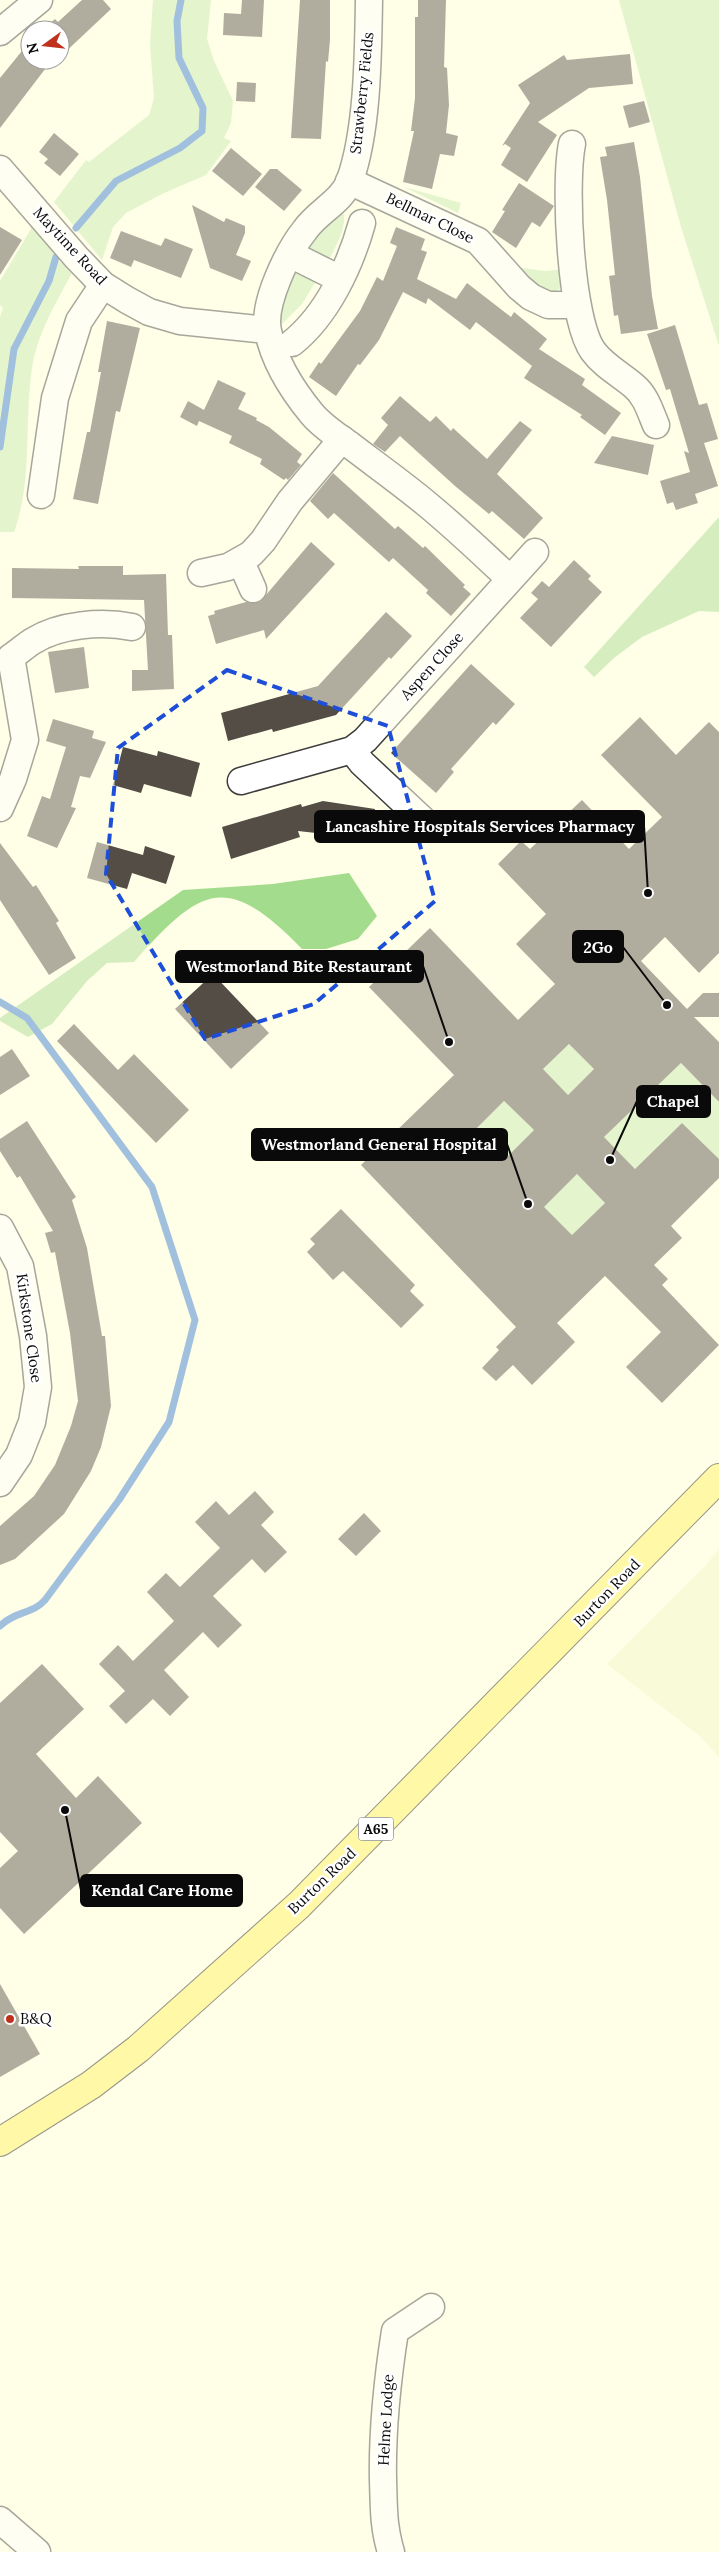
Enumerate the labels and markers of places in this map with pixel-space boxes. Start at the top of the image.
callout: Lancashire Hospitals Services Pharmacy [315,811,644,842]
callout: 2Go [573,931,623,962]
callout: Westmorland Bite Restaurant [176,951,423,982]
callout: Chapel [637,1086,710,1117]
callout: Westmorland General Hospital [252,1129,507,1160]
callout: Kendal Care Home [81,1875,242,1906]
place label: B&Q [20,2009,52,2028]
marker: B&Q [4,2013,16,2025]

